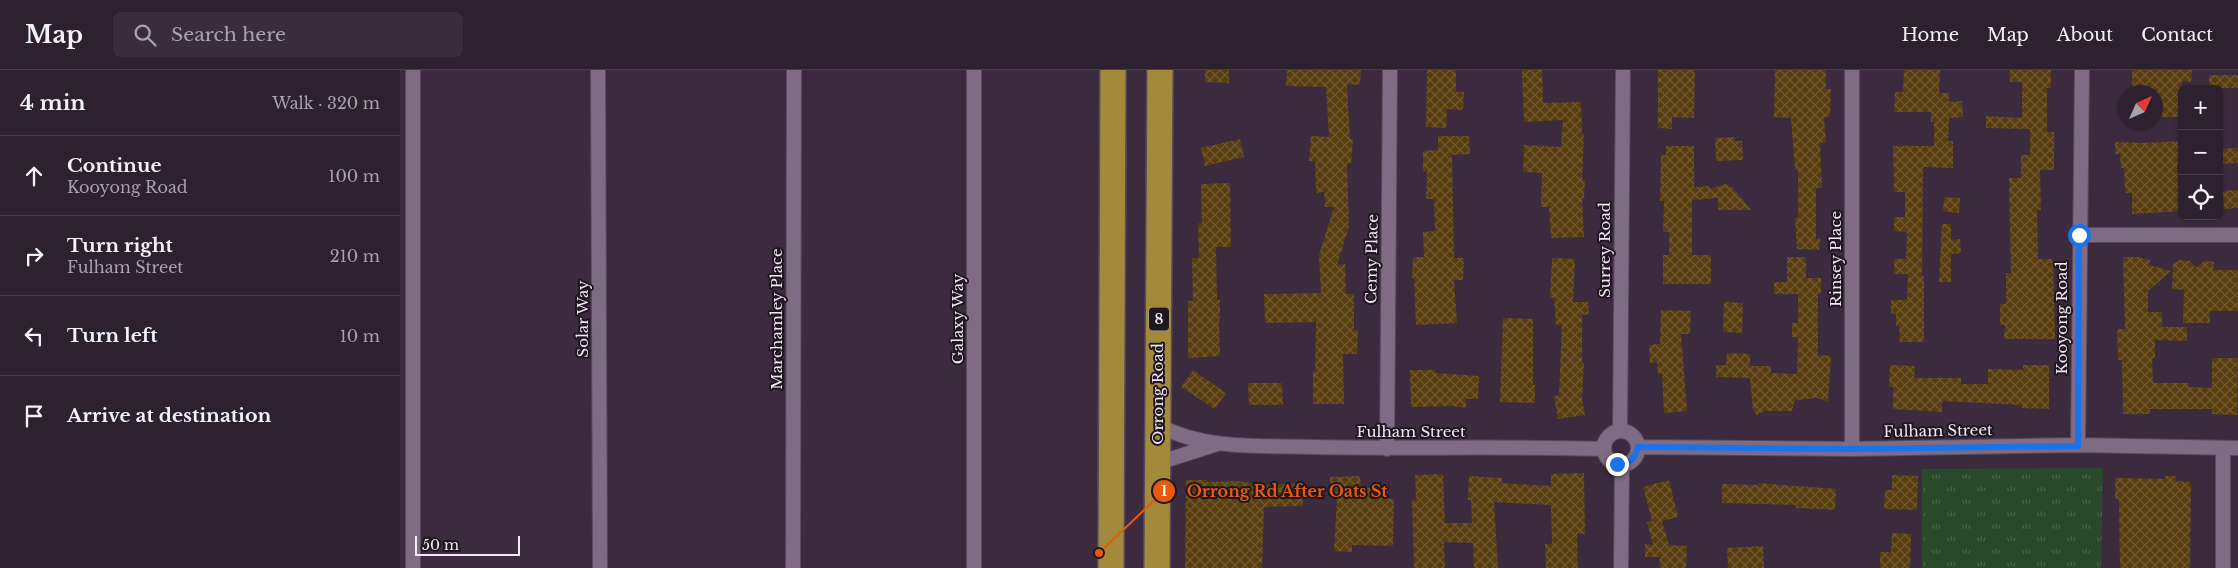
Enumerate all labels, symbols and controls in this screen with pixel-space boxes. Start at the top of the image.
search box [113,12,463,57]
text: Map [25,20,83,49]
icon: search [131,21,159,49]
text: Search here [171,23,286,46]
text: Home [1901,24,1959,46]
text: Map [1987,24,2029,46]
text: About [2057,24,2113,46]
text: Contact [2141,24,2213,46]
north arrow [2118,85,2163,130]
map controls [2178,85,2223,220]
button: + [2178,85,2223,130]
text: 4 min [20,90,86,116]
text: Walk · 320 m [272,93,380,113]
button: − [2178,130,2223,175]
text: Continue [67,154,162,177]
icon: ahead [20,162,48,190]
text: 100 m [328,166,380,186]
button: locate [2178,175,2223,220]
text: Kooyong Road [67,177,188,197]
street label: Surrey Road [1595,202,1614,298]
street label: Rinsey Place [1826,211,1845,307]
street label: Cemy Place [1361,214,1382,304]
route start [2068,224,2091,247]
text: Turn right [67,234,173,257]
icon: right [20,242,48,270]
text: 210 m [330,246,380,266]
street label: Marchamley Place [767,248,786,390]
text: Fulham Street [67,257,183,277]
street label: Kooyong Road [2052,261,2071,375]
street label: Galaxy Way [948,273,967,364]
street label: Solar Way [573,280,592,358]
road number: 8 [1149,308,1169,330]
icon: left [20,322,48,350]
text: Turn left [67,324,158,347]
text: 10 m [340,326,380,346]
street label: Orrong Road [1148,343,1167,445]
icon: arrive [20,402,48,430]
text: Arrive at destination [67,404,271,427]
street label: Fulham Street [1883,420,1993,441]
street label: Fulham Street [1356,422,1466,441]
route end [1606,453,1629,476]
callout: Orrong Rd After Oats St [1151,476,1398,507]
text: 1 [1161,481,1168,500]
text: Orrong Rd After Oats St [1187,481,1388,501]
scale bar [415,533,520,556]
text: 50 m [422,536,459,554]

